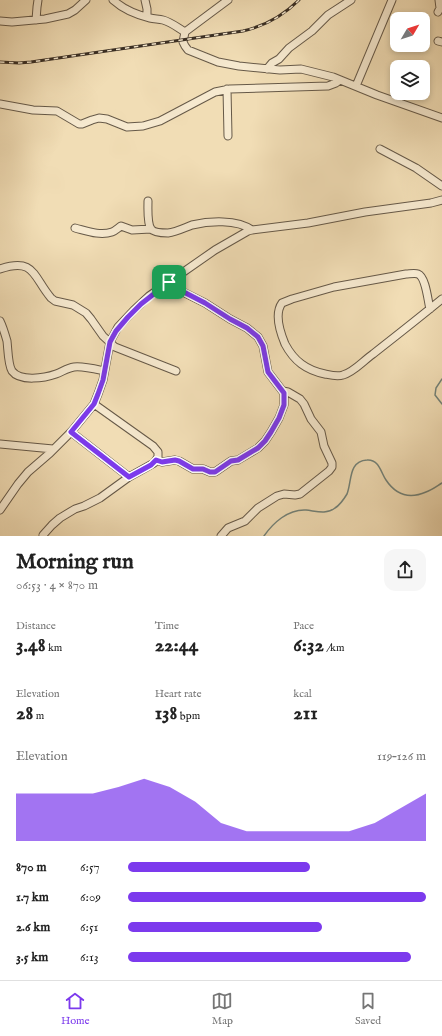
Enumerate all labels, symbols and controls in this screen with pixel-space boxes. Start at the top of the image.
north arrow [390,12,430,52]
map controls [390,12,430,100]
button: layers [390,60,430,100]
pin [152,265,186,299]
icon: arrive [158,271,180,293]
text: Morning run [16,548,134,576]
button: share [384,549,426,591]
text: 06:53 · 4 × 870 m [16,577,98,594]
text: Distance [16,619,56,633]
text: Time [155,619,179,633]
text: Pace [293,619,314,633]
text: 3.48 [16,633,46,658]
text: 22:44 [155,633,198,658]
text: 6:32 [293,633,324,658]
text: km [46,641,62,655]
text: /km [324,641,344,655]
text: Elevation [16,687,60,701]
text: Heart rate [155,687,202,701]
text: kcal [293,687,312,701]
text: 28 [16,701,33,726]
text: 138 [155,701,177,726]
text: 211 [293,701,318,726]
text: m [33,709,44,723]
text: bpm [177,709,200,723]
text: Elevation [16,748,68,765]
text: 119–126 m [377,748,426,765]
text: 870 m [16,859,46,876]
text: 6:57 [80,859,100,876]
text: 1.7 km [16,889,49,906]
text: 6:09 [80,889,101,906]
text: 2.6 km [16,919,50,936]
text: 6:51 [80,919,98,936]
text: 3.5 km [16,949,48,966]
text: 6:13 [80,949,99,966]
tab: Home [61,990,90,1028]
tab: Map [211,990,233,1028]
tab: Saved [355,990,381,1028]

